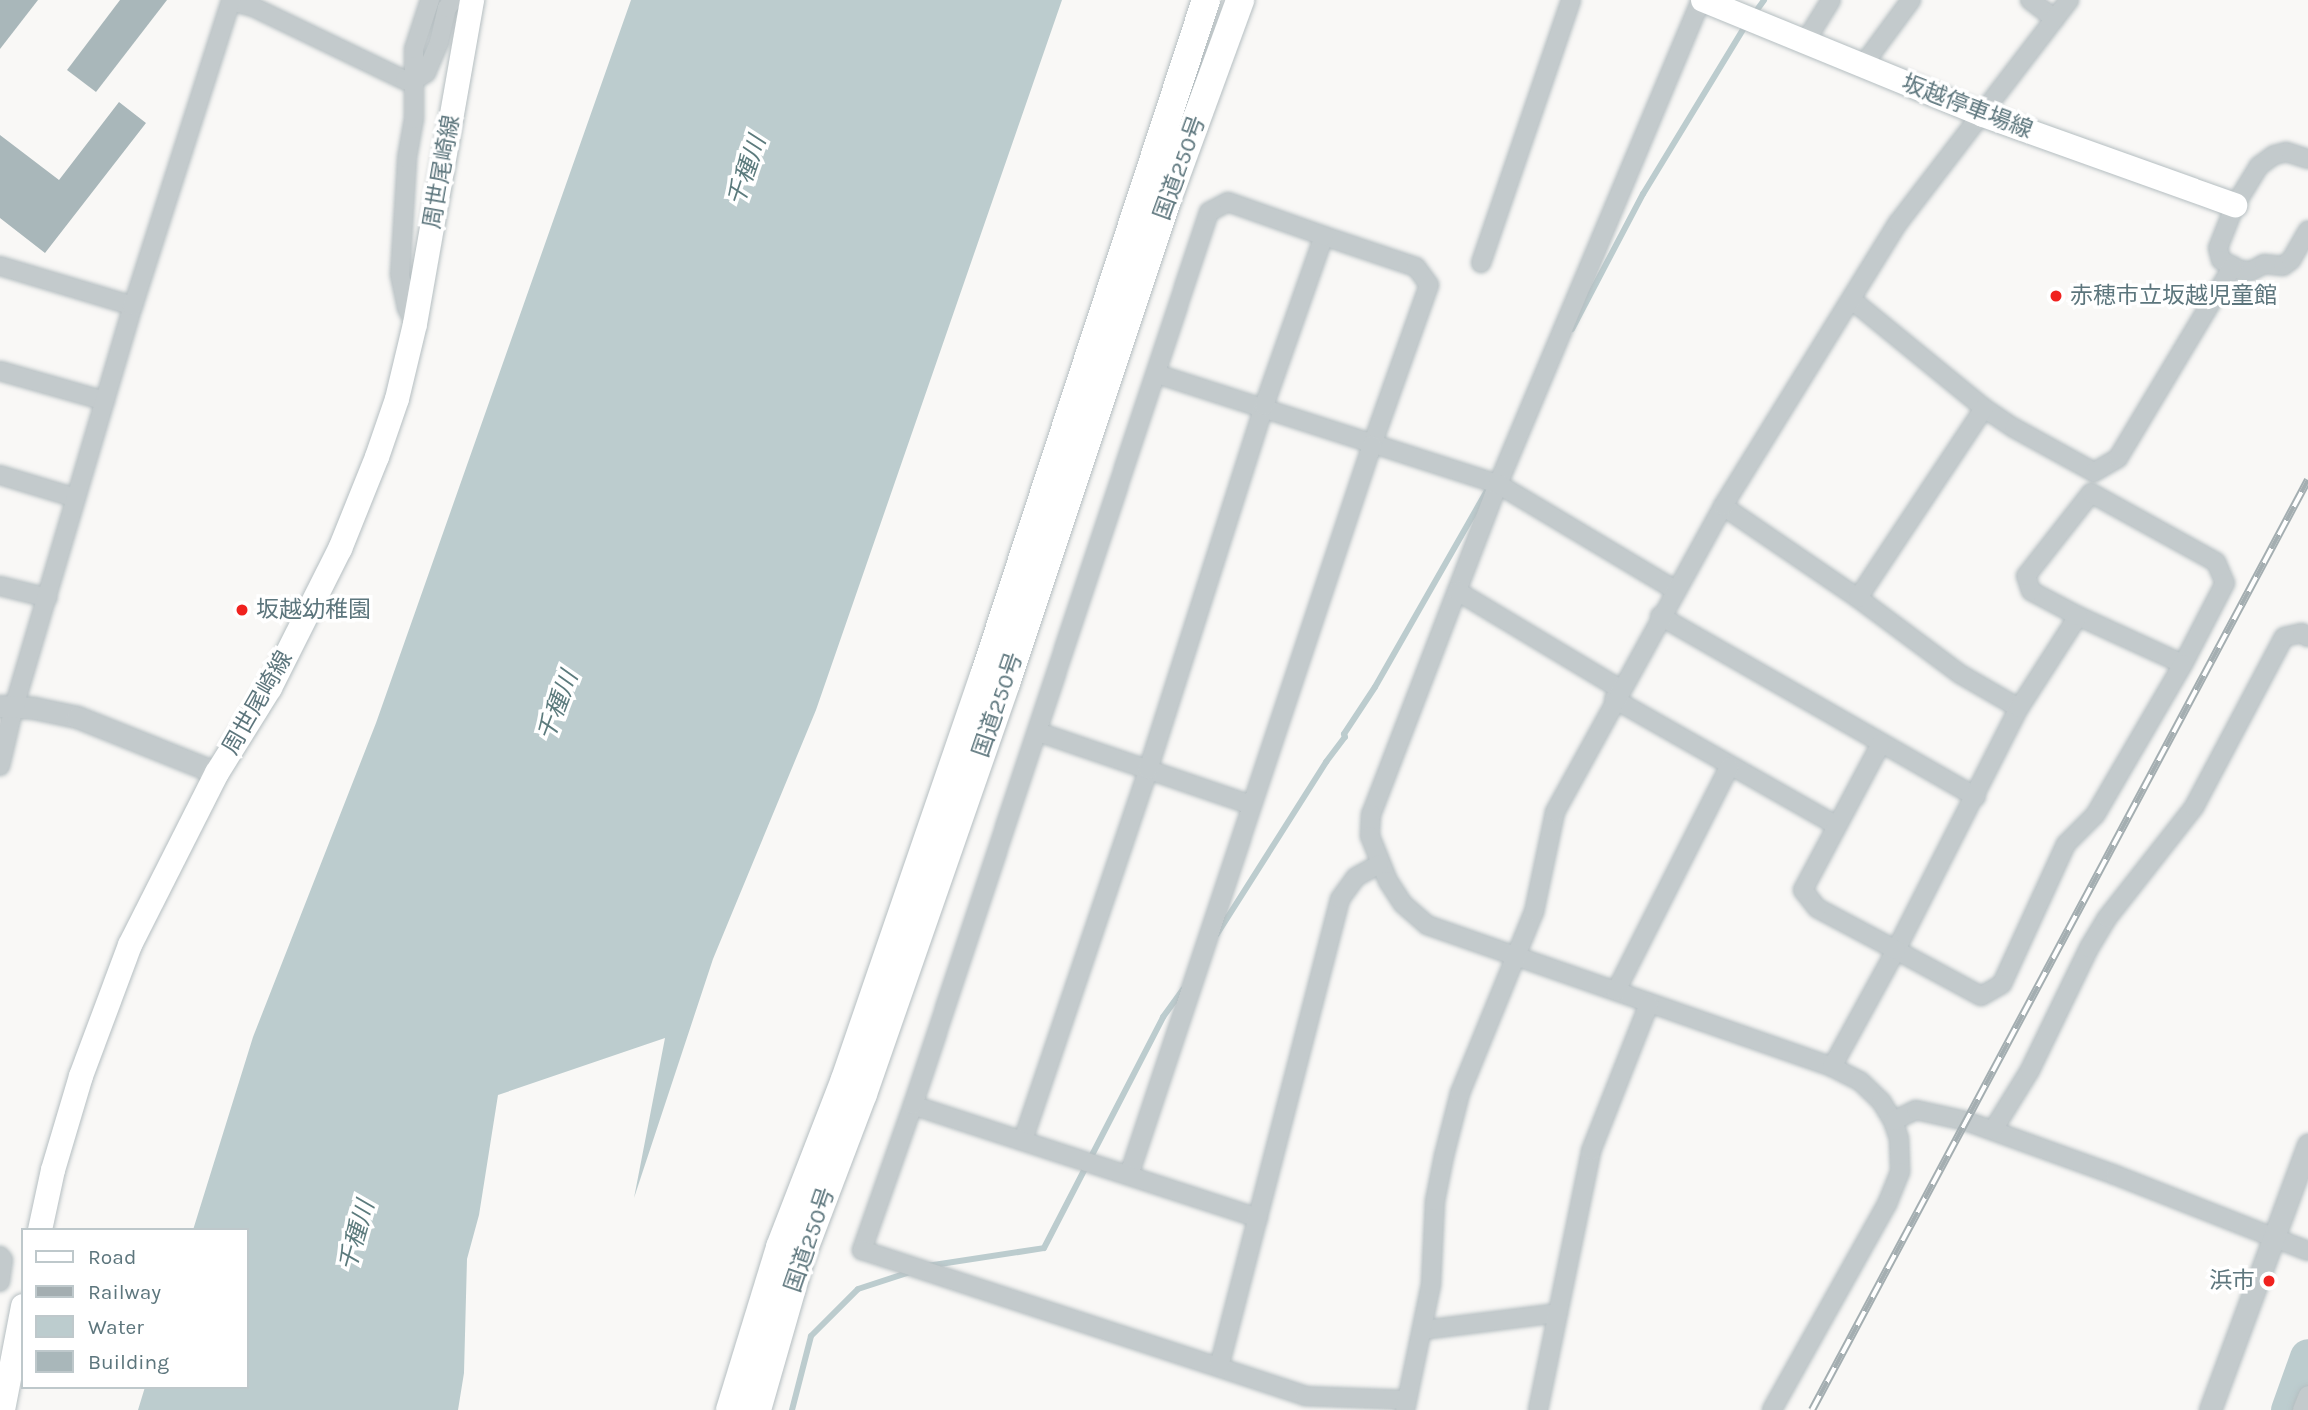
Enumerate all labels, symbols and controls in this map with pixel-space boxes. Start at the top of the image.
street label: 坂越停車場線 [1898,69,2036,145]
street label: 国道250号 [1148,112,1212,224]
street label: 周世尾崎線 [418,113,466,231]
water label: 千種川 [722,132,772,210]
place label: 赤穂市立坂越児童館 [2070,282,2277,310]
marker: 赤穂市立坂越児童館 [2048,288,2064,304]
place label: 坂越幼稚園 [256,596,371,624]
marker: 坂越幼稚園 [234,602,250,618]
street label: 周世尾崎線 [217,646,299,760]
street label: 国道250号 [967,649,1029,761]
water label: 千種川 [532,667,584,745]
street label: 国道250号 [779,1184,841,1296]
water label: 千種川 [333,1197,381,1275]
legend [21,1228,248,1389]
text: Road [88,1245,136,1269]
place label: 浜市 [2209,1267,2255,1295]
marker: 浜市 [2261,1273,2277,1289]
text: Railway [88,1280,161,1304]
text: Water [88,1315,144,1339]
text: Building [88,1350,169,1374]

